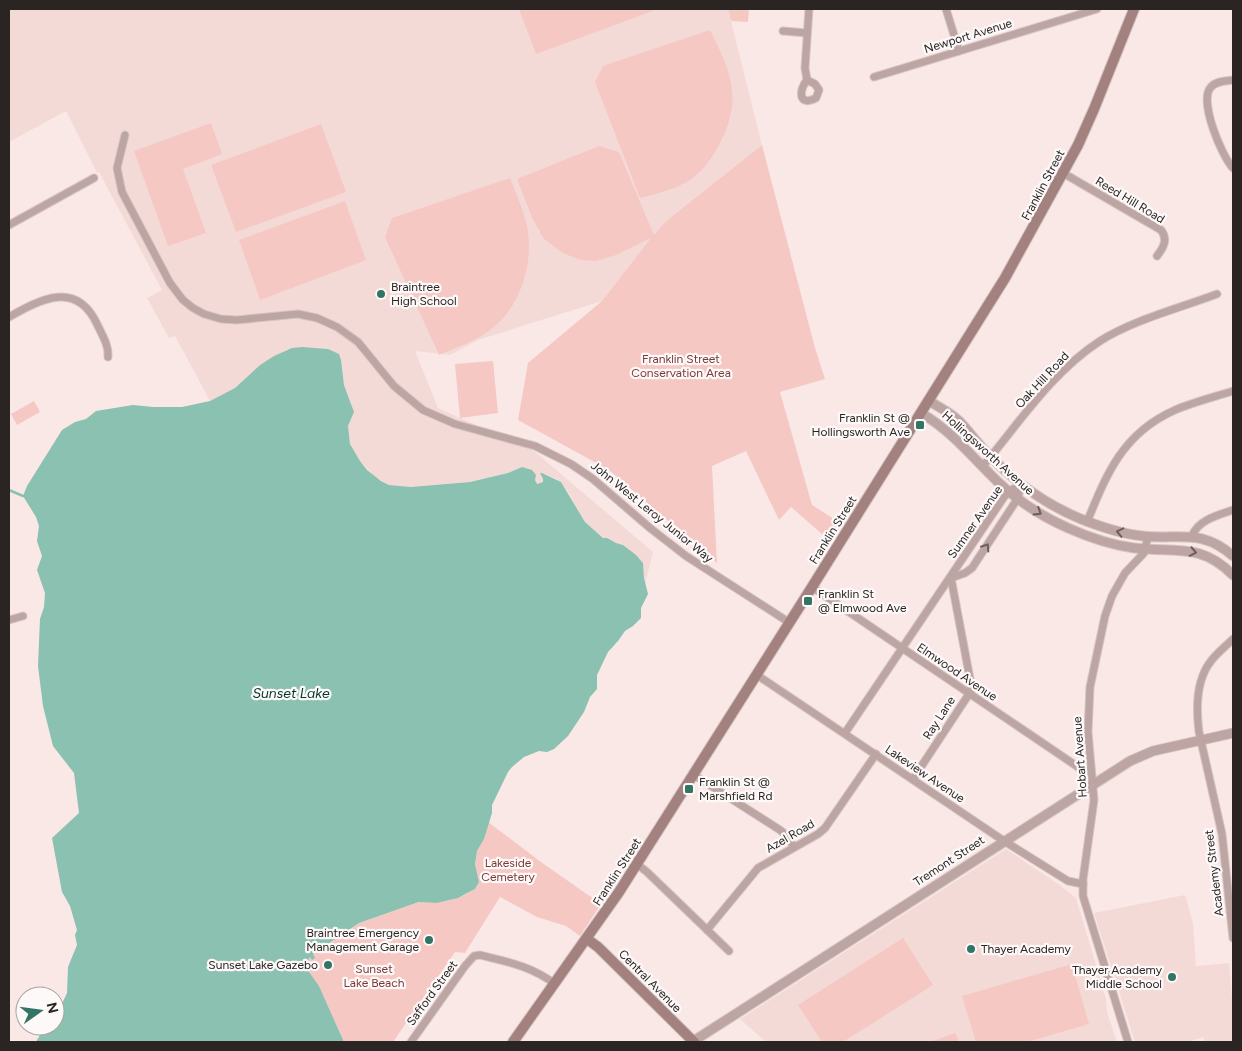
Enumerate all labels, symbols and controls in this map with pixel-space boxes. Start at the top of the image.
street label: Newport Avenue [922,16,1014,56]
street label: Franklin Street [1019,147,1068,223]
street label: Reed Hill Road [1093,174,1167,226]
place label: Braintree High School [391,280,457,308]
marker: Braintree High School [375,288,387,300]
street label: Oak Hill Road [1012,349,1072,411]
park label: Franklin Street Conservation Area [631,352,731,380]
street label: Hollingsworth Avenue [939,408,1037,498]
place label: Franklin St @ Hollingsworth Ave [812,411,910,439]
marker: Franklin St @ Hollingsworth Ave [914,419,926,431]
street label: John West Leroy Junior Way [588,458,716,566]
street label: Sumner Avenue [945,483,1005,561]
street label: Franklin Street [806,493,860,567]
one-way arrow [1033,506,1042,515]
one-way arrow [1116,527,1125,538]
one-way arrow [979,543,989,552]
one-way arrow [1189,546,1198,557]
place label: Franklin St @ Elmwood Ave [818,587,907,615]
marker: Franklin St @ Elmwood Ave [802,595,814,607]
street label: Elmwood Avenue [914,640,1000,704]
water label: Sunset Lake [252,685,330,702]
street label: Ray Lane [920,694,958,742]
street label: Hobart Avenue [1070,716,1090,798]
street label: Lakeview Avenue [883,742,968,806]
place label: Franklin St @ Marshfield Rd [699,775,773,803]
marker: Franklin St @ Marshfield Rd [683,783,695,795]
street label: Azel Road [763,816,817,856]
street label: Academy Street [1202,828,1226,917]
street label: Tremont Street [911,833,987,889]
street label: Franklin Street [590,835,644,908]
park label: Lakeside Cemetery [481,856,535,884]
place label: Braintree Emergency Management Garage [306,926,420,954]
marker: Braintree Emergency Management Garage [423,934,435,946]
place label: Thayer Academy [981,942,1071,956]
marker: Thayer Academy [965,943,977,955]
street label: Central Avenue [616,947,685,1016]
street label: Safford Street [404,957,461,1028]
place label: Sunset Lake Gazebo [208,958,318,972]
marker: Sunset Lake Gazebo [322,959,334,971]
park label: Sunset Lake Beach [344,962,405,990]
place label: Thayer Academy Middle School [1072,963,1163,991]
marker: Thayer Academy Middle School [1166,971,1178,983]
north arrow [15,986,65,1036]
text: N [43,1001,62,1015]

